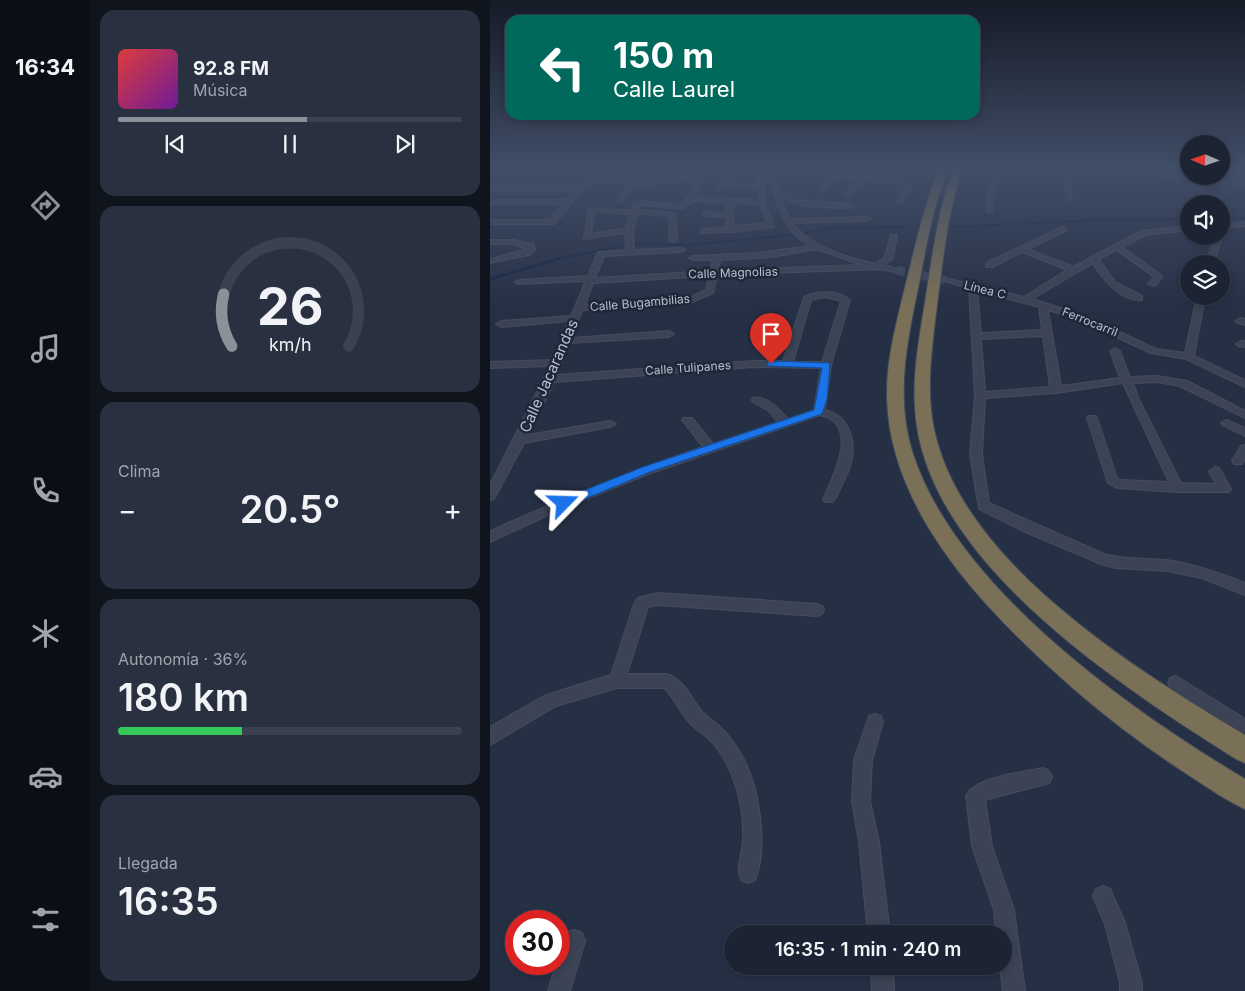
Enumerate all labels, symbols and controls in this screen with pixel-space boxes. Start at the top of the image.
text: 150 m [613,34,714,76]
icon: left [530,35,595,100]
text: 16:34 [15,54,75,80]
text: 92.8 FM [193,57,269,80]
text: Calle Laurel [613,76,735,102]
text: Música [193,80,248,100]
icon: previous [161,130,189,158]
icon: pause [276,130,304,158]
icon: next [391,130,419,158]
north arrow [1180,135,1230,185]
map controls [1180,135,1230,305]
icon: directions [28,188,63,223]
button: sound [1180,195,1230,245]
button: layers [1180,255,1230,305]
street label: Calle Magnolias [688,263,778,282]
text: 26 [257,275,323,338]
street label: Línea C [963,277,1008,302]
street label: Calle Bugambilias [589,291,691,314]
street label: Ferrocarril [1060,304,1120,339]
pin [750,313,792,364]
street label: Calle Jacarandas [515,316,582,435]
icon: arrive [757,320,785,348]
icon: music [28,331,63,366]
text: km/h [269,334,311,355]
street label: Calle Tulipanes [644,357,731,378]
text: Clima [118,461,160,481]
icon: phone [28,473,63,508]
position arrow [537,476,589,528]
text: 20.5° [240,486,340,532]
text: − [118,493,137,527]
text: + [443,493,462,527]
icon: climate [28,616,63,651]
text: Autonomía · 36% [118,649,248,669]
text: 180 km [118,674,249,720]
icon: car [28,759,63,794]
text: Llegada [118,853,178,873]
text: 16:35 [118,878,219,924]
icon: filters [28,902,63,937]
speed limit sign: 30 [505,910,570,975]
text: 16:35 · 1 min · 240 m [775,938,961,961]

